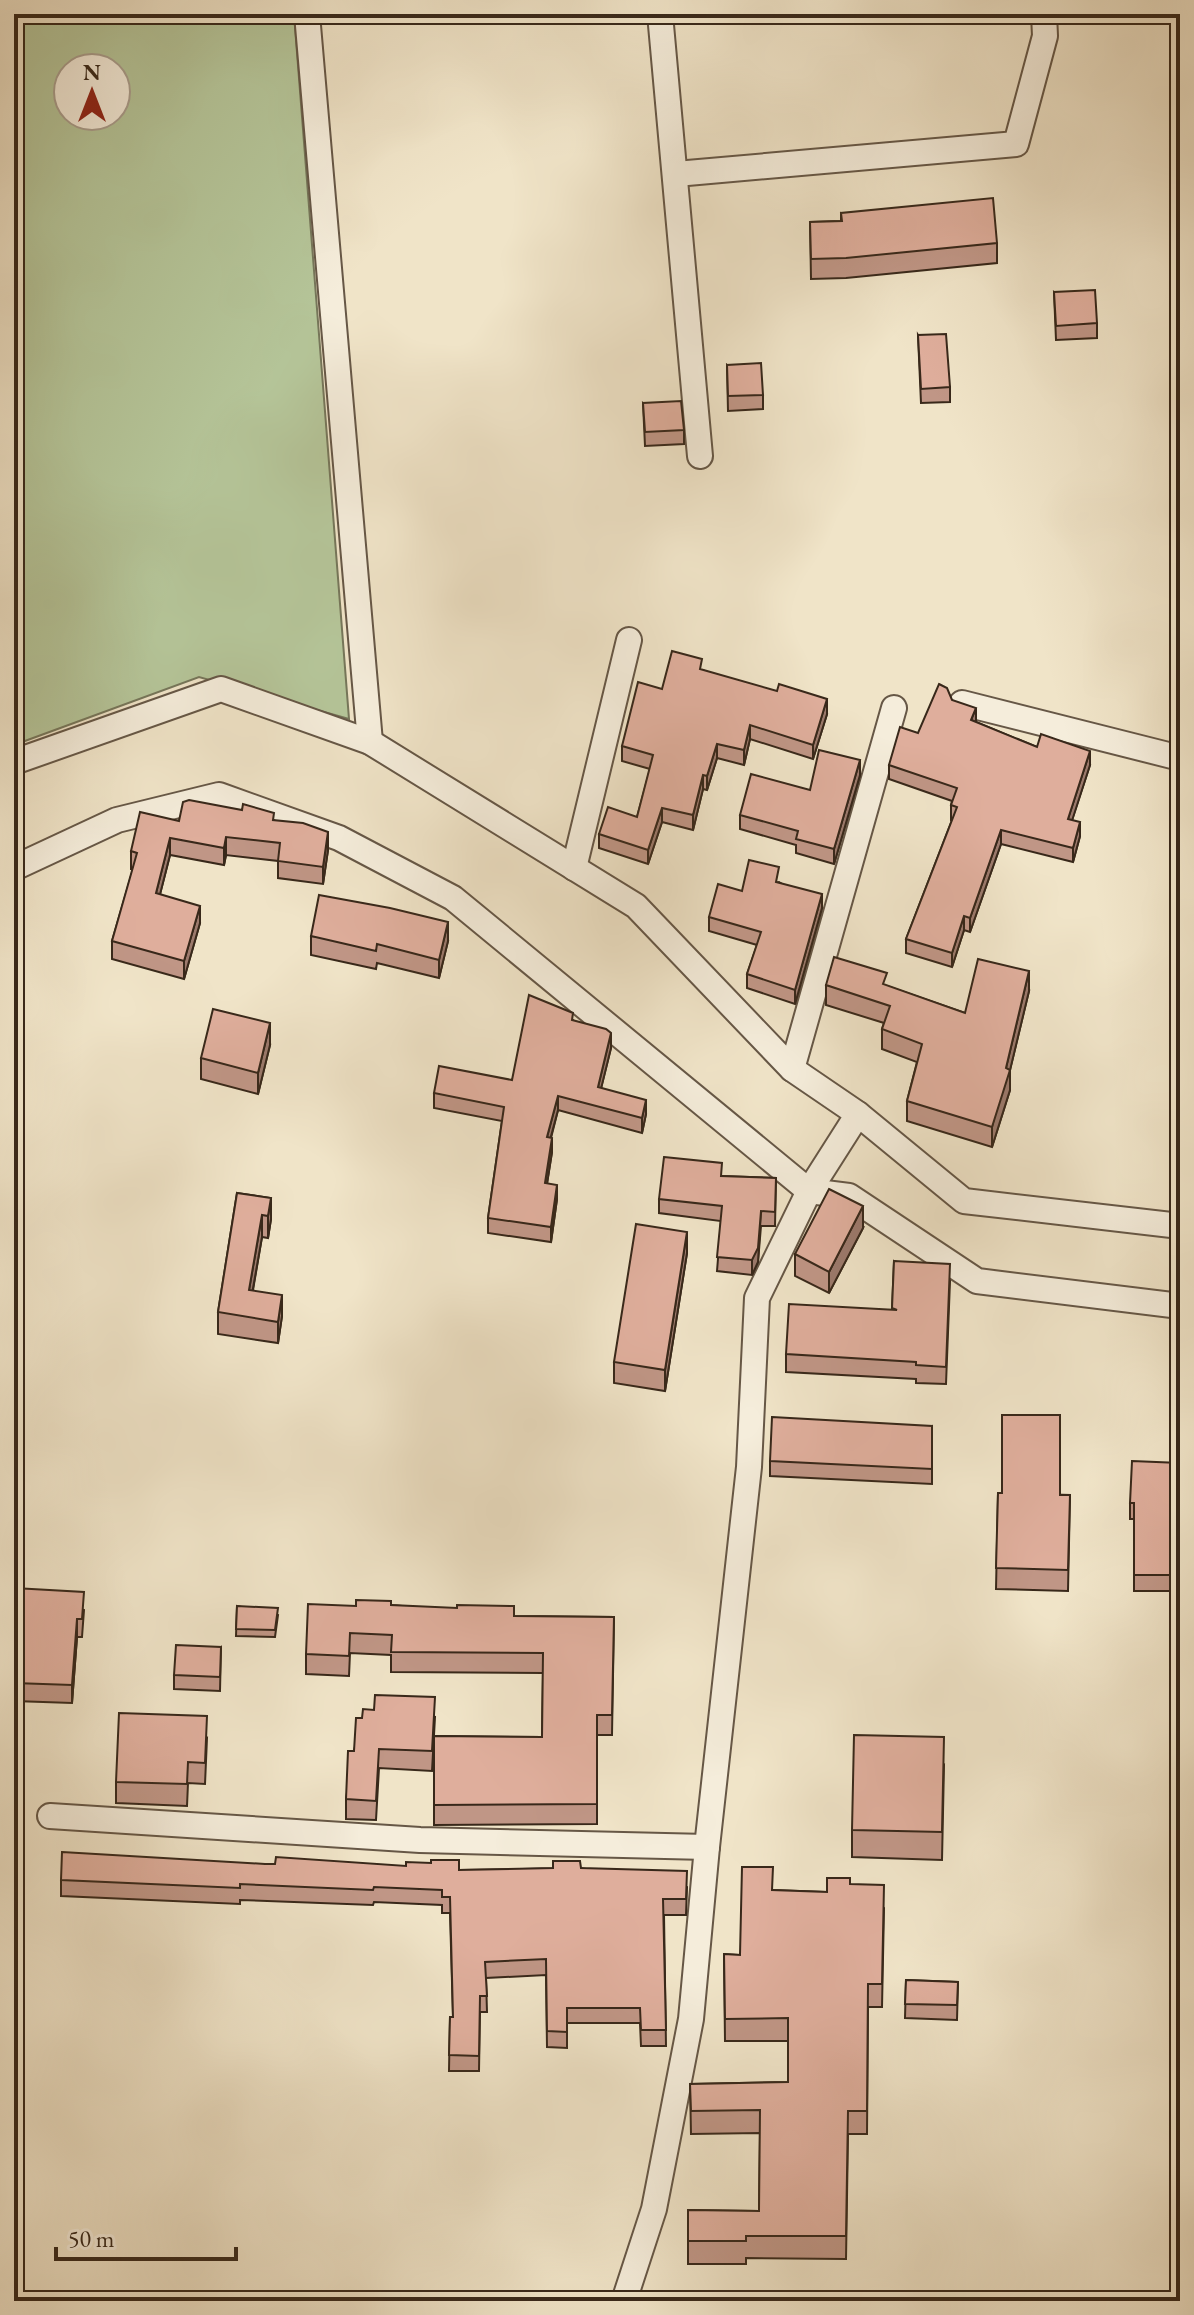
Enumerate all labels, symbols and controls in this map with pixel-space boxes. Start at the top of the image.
north arrow [52,52,132,132]
text: N [83,58,101,87]
scale bar [56,2211,236,2261]
text: 50 m [68,2223,115,2254]

